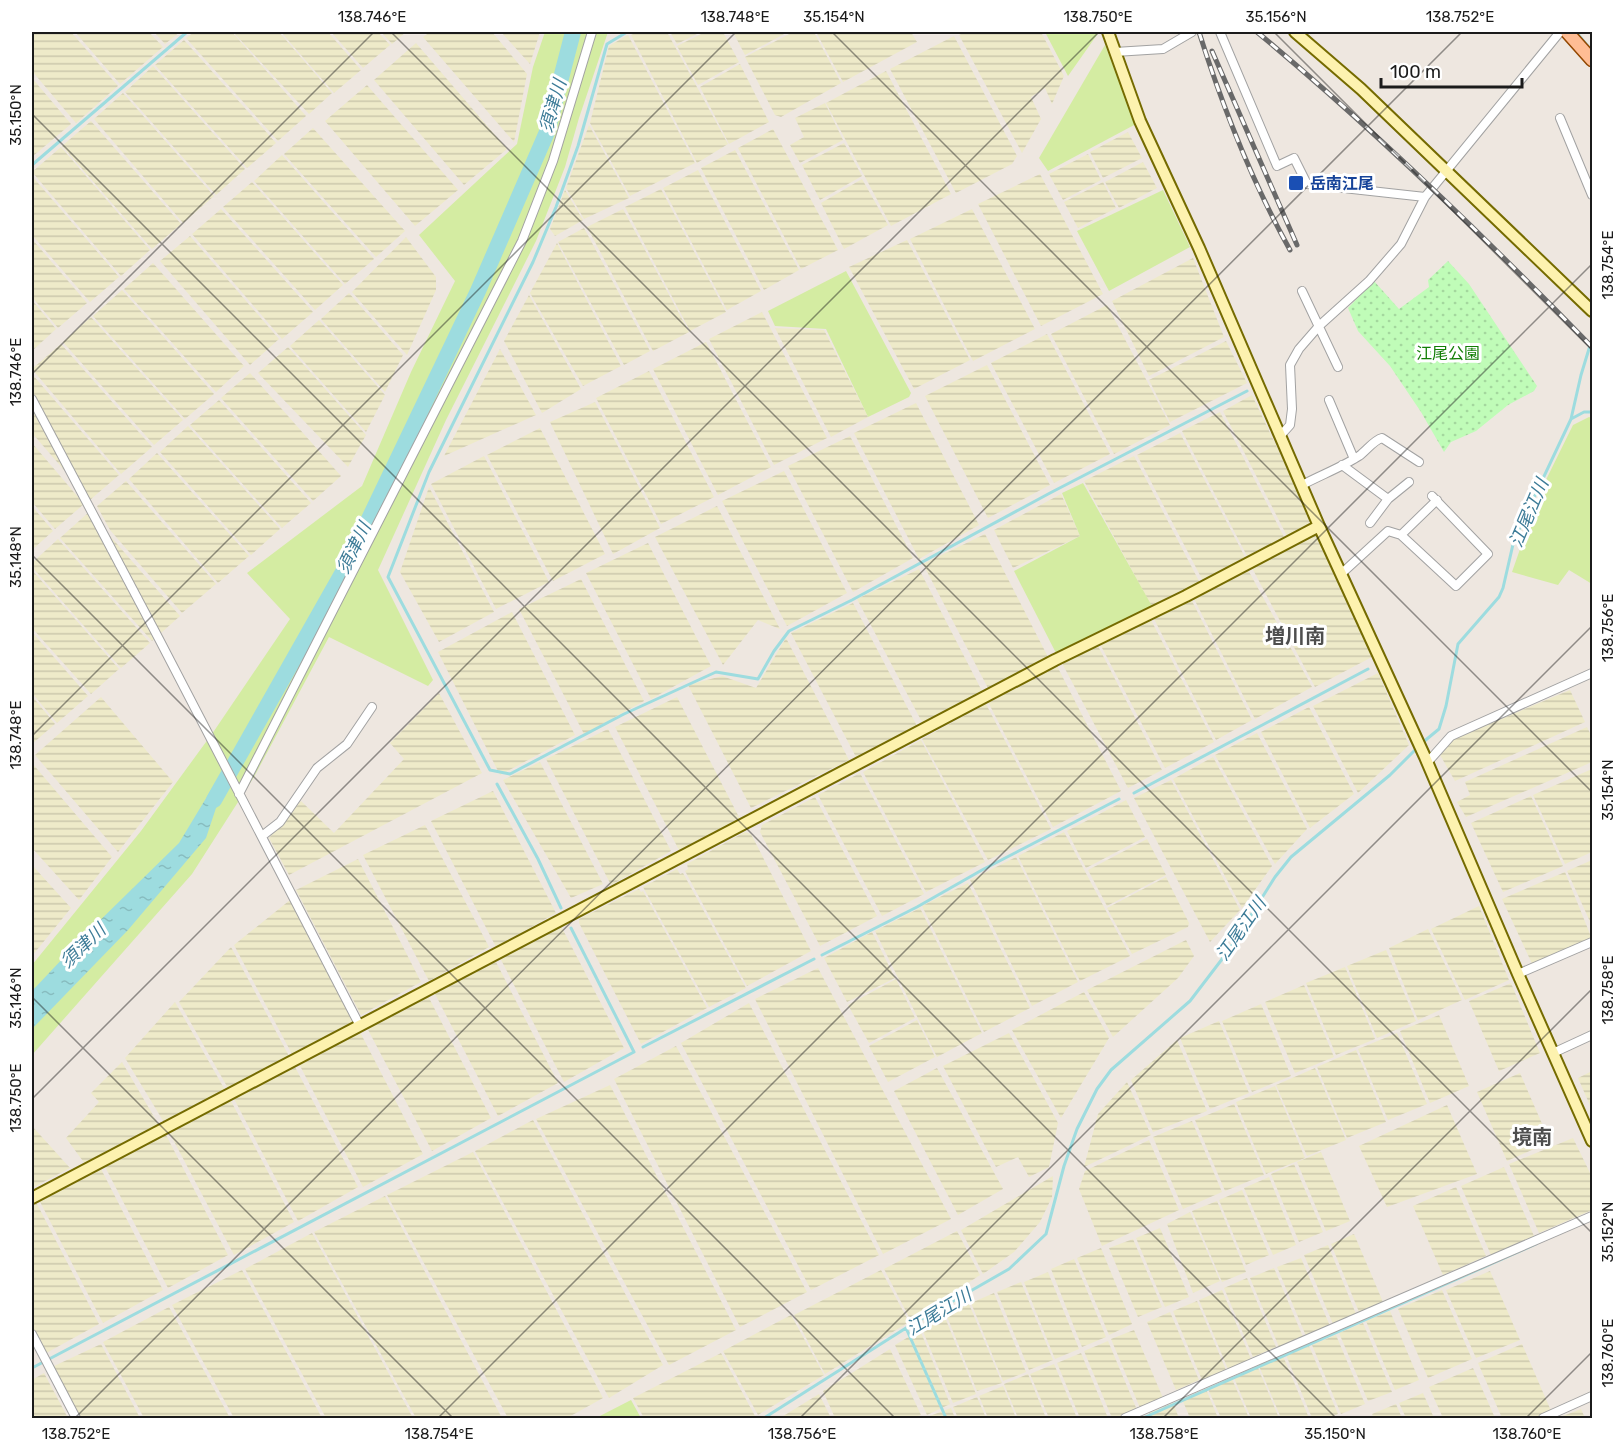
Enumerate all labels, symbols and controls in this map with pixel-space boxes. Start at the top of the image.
text: 138.746°E [338,8,406,26]
text: 138.748°E [700,8,770,26]
text: 35.154°N [803,8,865,26]
text: 138.750°E [1063,8,1133,26]
text: 35.156°N [1245,8,1307,26]
text: 138.752°E [1426,8,1494,26]
scale bar [1381,51,1522,89]
text: 100 m [1390,61,1441,83]
water label: 須津川 [535,75,572,135]
text: 35.150°N [7,84,25,146]
marker: 岳南江尾 [1287,174,1305,192]
place label: 岳南江尾 [1310,174,1374,193]
text: 138.754°E [1599,231,1617,300]
text: 138.746°E [7,338,25,406]
park label: 江尾公園 [1416,344,1480,363]
water label: 江尾江川 [1505,474,1554,550]
water label: 須津川 [332,517,377,577]
text: 35.148°N [7,526,25,588]
text: 138.756°E [1599,594,1617,662]
district label: 増川南 [1265,624,1325,648]
text: 138.748°E [7,700,25,770]
text: 35.154°N [1599,759,1617,821]
water label: 江尾江川 [1211,892,1272,965]
water label: 須津川 [56,918,112,973]
text: 138.758°E [1599,955,1617,1025]
text: 35.146°N [7,967,25,1029]
text: 138.750°E [7,1063,25,1133]
district label: 境南 [1512,1125,1552,1149]
text: 35.152°N [1599,1202,1617,1262]
water label: 江尾江川 [902,1283,977,1340]
text: 138.760°E [1599,1319,1617,1387]
text: 138.752°E [42,1425,110,1443]
text: 138.754°E [405,1425,474,1443]
text: 138.756°E [768,1425,836,1443]
text: 138.758°E [1129,1425,1199,1443]
text: 35.150°N [1304,1425,1366,1443]
text: 138.760°E [1493,1425,1561,1443]

